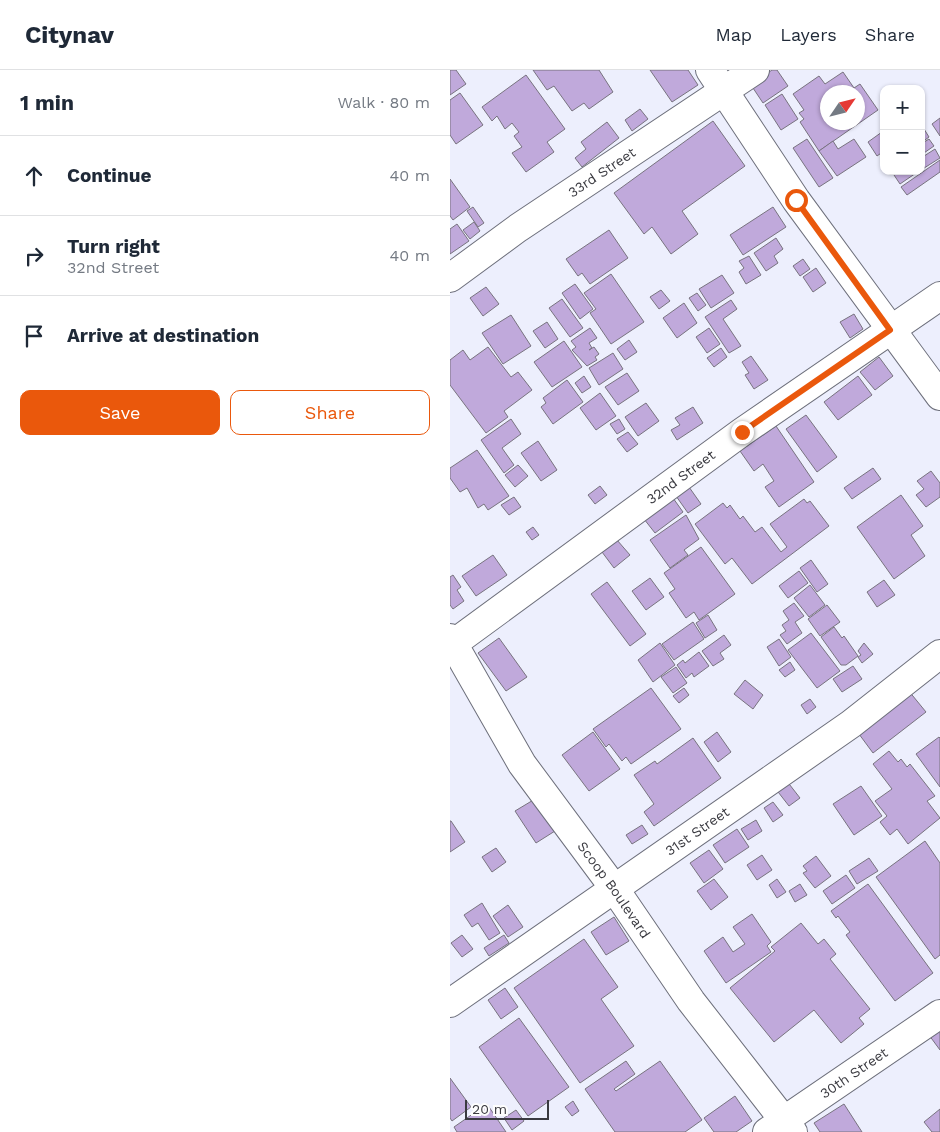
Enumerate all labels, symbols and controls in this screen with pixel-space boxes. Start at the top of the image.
text: Citynav [25,21,114,49]
text: Map [715,24,752,45]
text: Layers [780,24,837,45]
text: Share [865,24,915,45]
north arrow [820,85,865,130]
map controls [880,85,925,175]
button: + [880,85,925,130]
text: 1 min [20,90,74,115]
text: Walk · 80 m [338,93,430,112]
button: − [880,130,925,175]
street label: 33rd Street [565,144,639,200]
icon: ahead [20,162,48,190]
text: Continue [67,164,151,187]
text: 40 m [390,166,430,185]
route start [785,189,808,212]
text: Turn right [67,235,160,258]
icon: right [20,242,48,270]
text: 40 m [390,246,430,265]
text: 32nd Street [67,258,159,277]
icon: arrive [20,322,48,350]
text: Arrive at destination [67,324,259,347]
button: Save [20,390,220,435]
button: Share [230,390,430,435]
route end [731,421,754,444]
street label: 32nd Street [643,447,718,507]
street label: 31st Street [662,803,732,859]
street label: Scoop Boulevard [574,838,654,941]
street label: 30th Street [817,1044,891,1102]
scale bar [465,1097,549,1120]
text: 20 m [472,1101,507,1117]

